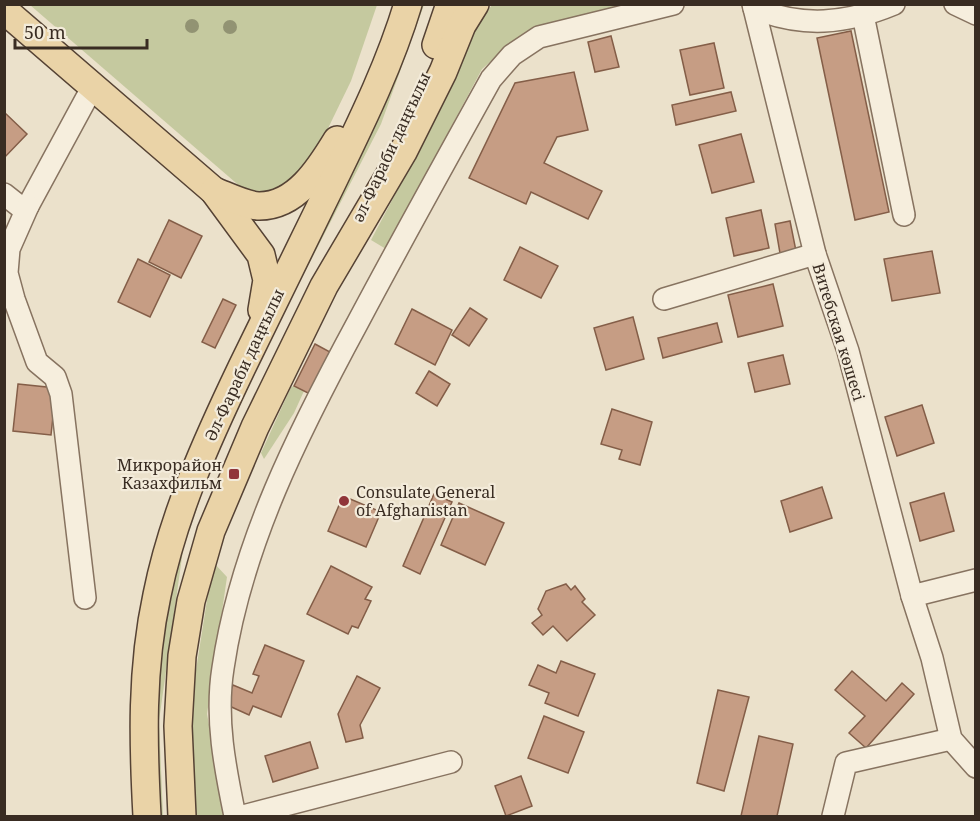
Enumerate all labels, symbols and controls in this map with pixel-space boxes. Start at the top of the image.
scale bar [15,12,147,50]
text: 50 m [24,20,66,44]
street label: әл-Фараби даңғылы [347,68,435,226]
street label: Витебская көшесі [808,260,871,404]
street label: Әл-Фараби даңғылы [199,285,289,445]
place label: Микрорайон Казахфильм [117,454,222,494]
marker: Микрорайон Казахфильм [227,467,241,481]
place label: Consulate General of Afghanistan [356,481,495,521]
marker: Consulate General of Afghanistan [337,494,351,508]

